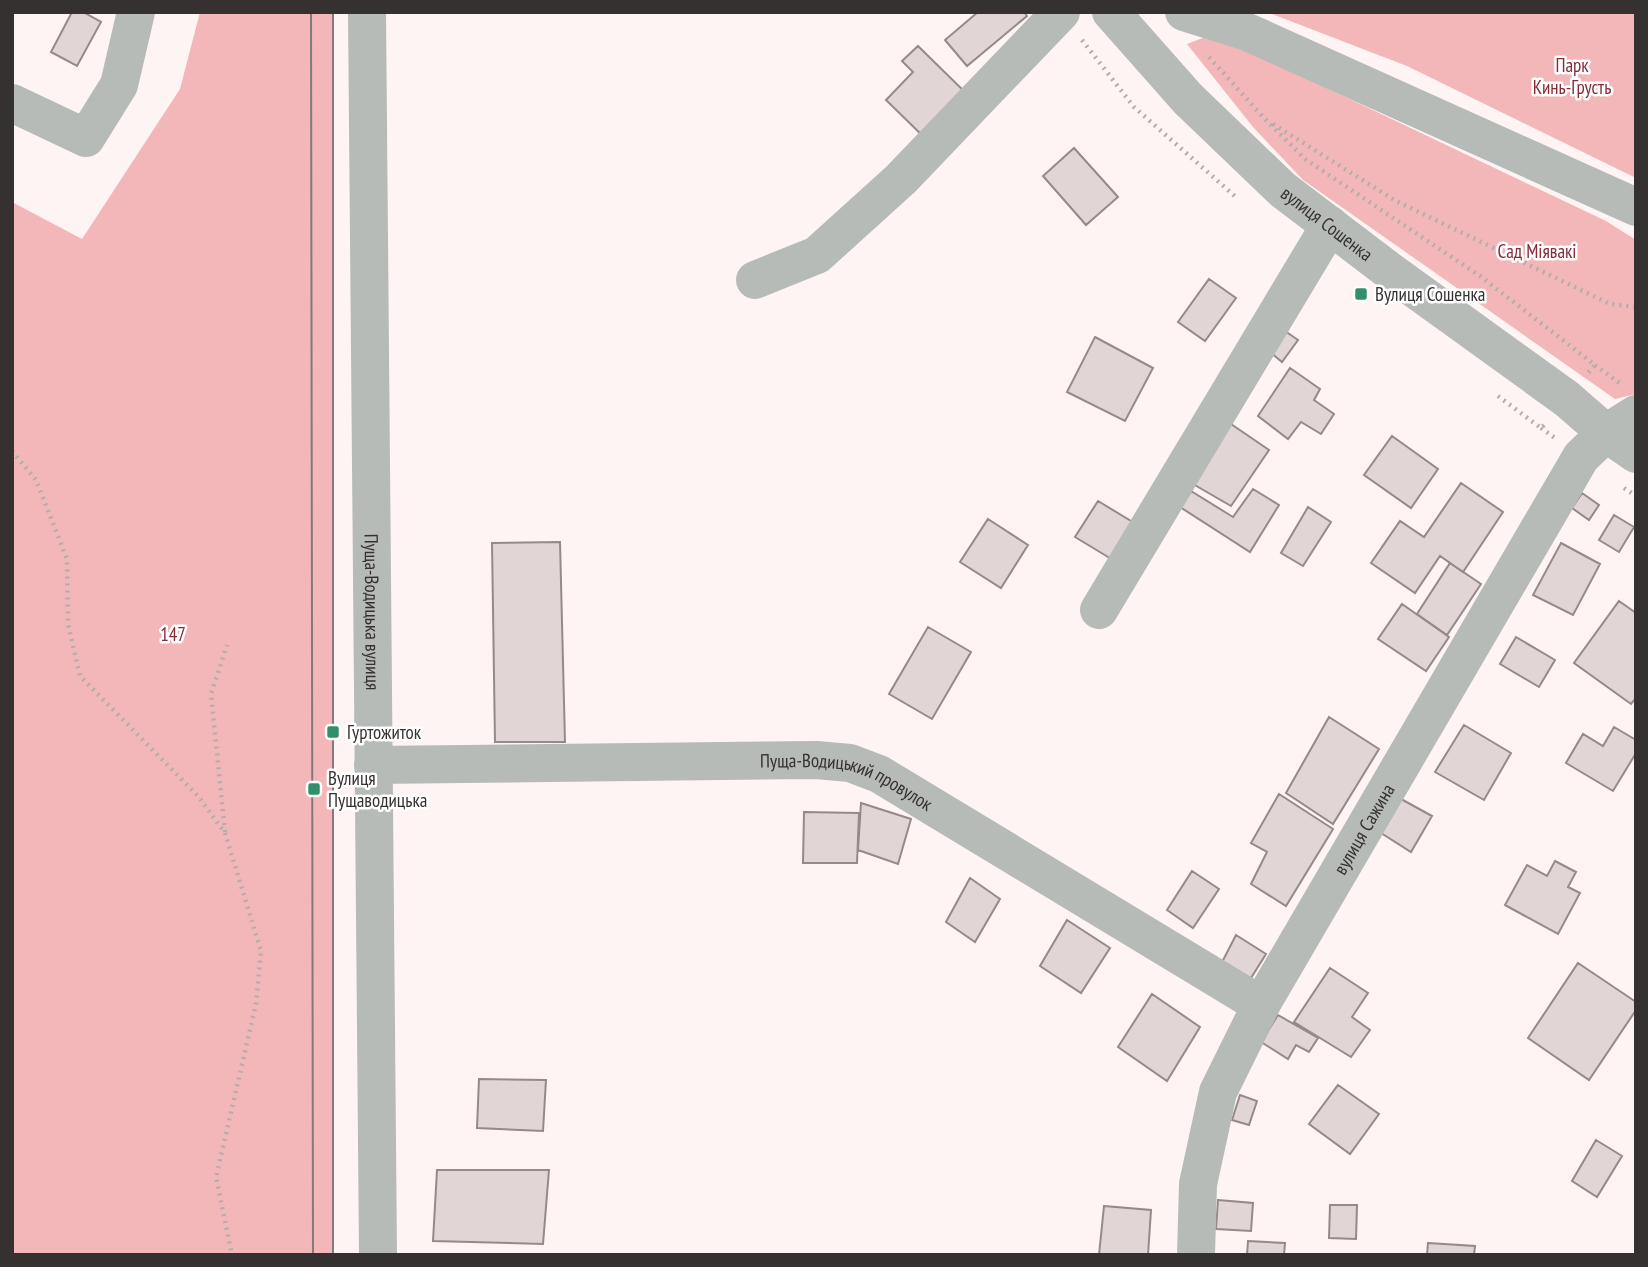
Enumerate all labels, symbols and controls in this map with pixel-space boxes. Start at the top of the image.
park label: Парк Кинь-Грусть [1533,53,1611,99]
street label: вулиця Сошенка [1276,181,1378,266]
park label: Сад Міявакі [1498,239,1576,263]
place label: Вулиця Сошенка [1375,282,1485,306]
marker: Вулиця Сошенка [1353,286,1369,302]
street label: Пуща-Водицька вулиця [360,534,385,690]
park label: 147 [160,622,186,646]
place label: Гуртожиток [347,720,422,744]
marker: Гуртожиток [325,724,341,740]
street label: Пуща-Водицький провулок [760,748,938,816]
place label: Вулиця Пущаводицька [328,766,427,812]
street label: вулиця Сажина [1328,779,1400,879]
marker: Вулиця Пущаводицька [306,781,322,797]

